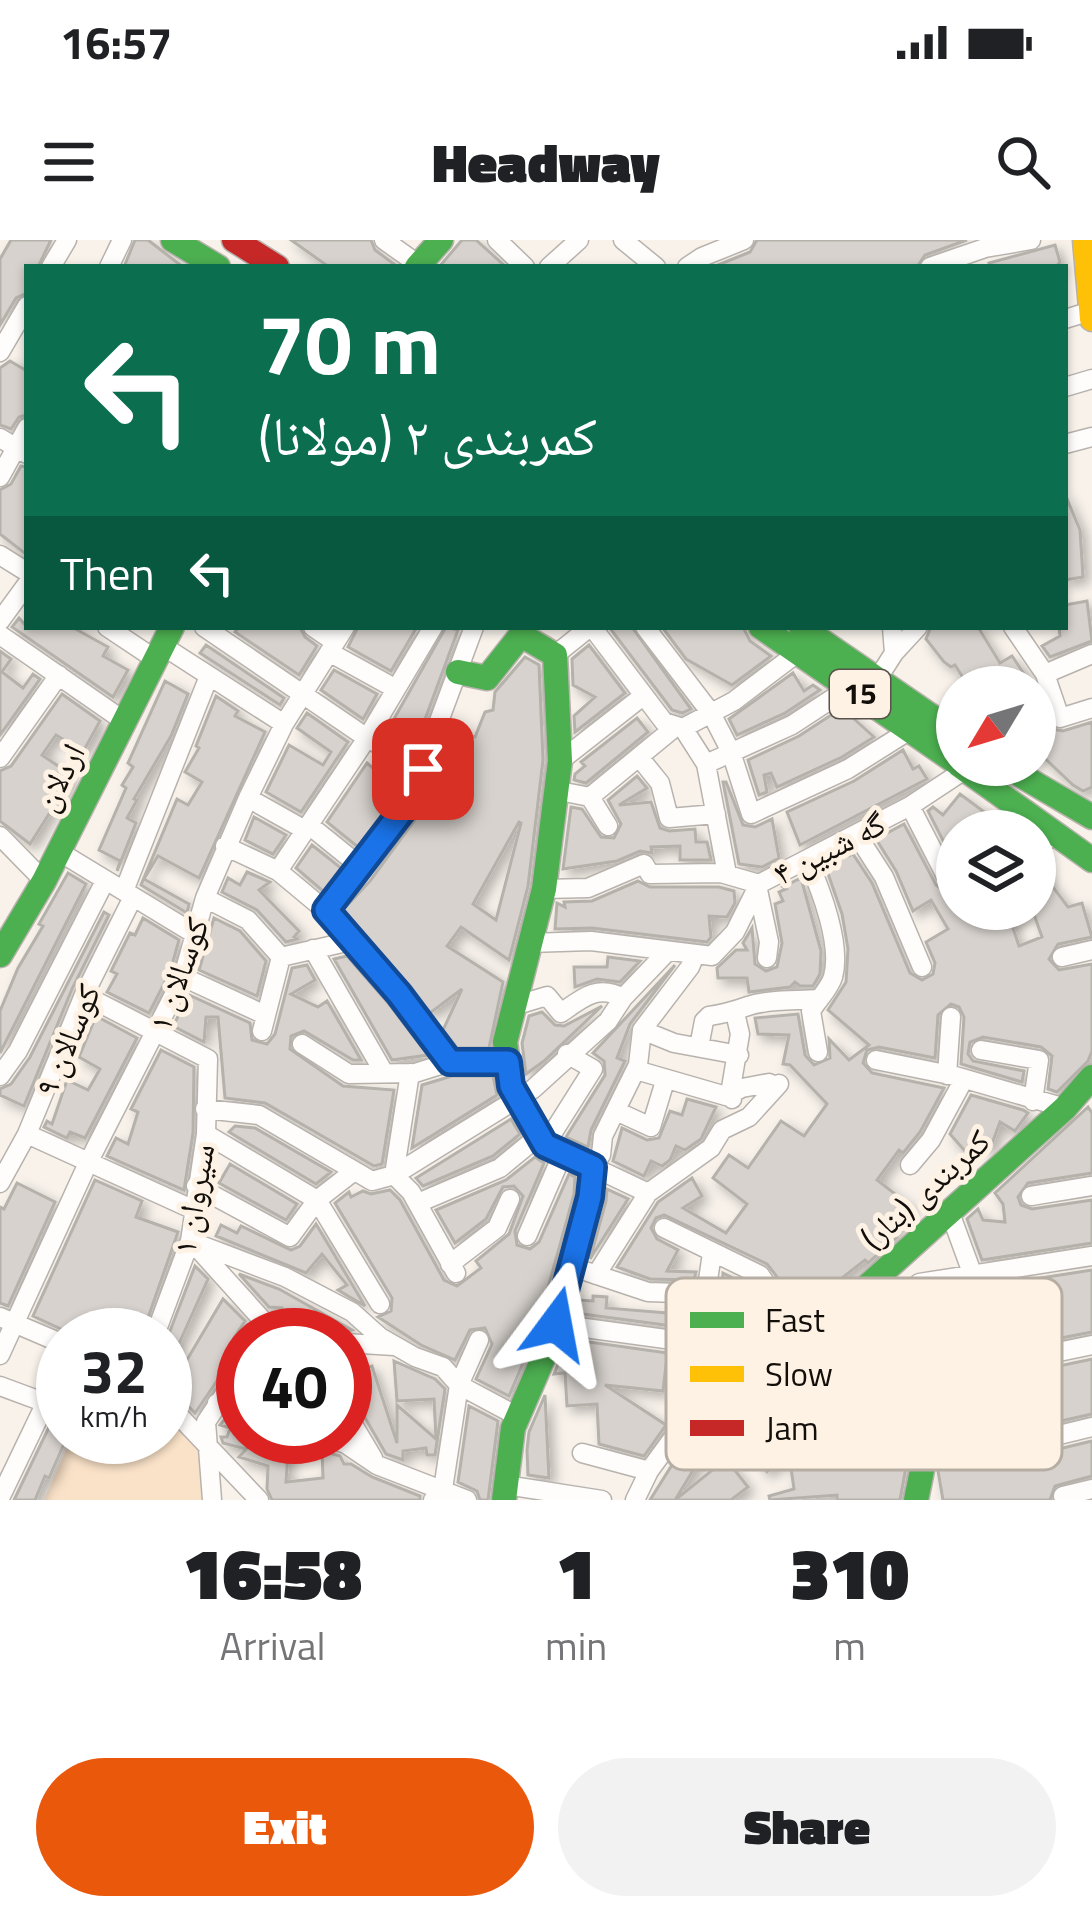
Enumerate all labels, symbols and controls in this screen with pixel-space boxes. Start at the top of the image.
text: 16:57 [60,8,172,76]
text: Headway [432,121,660,203]
icon: menu [36,129,102,195]
icon: search [990,129,1056,195]
text: 70 m [258,279,441,407]
icon: left [60,312,216,468]
text: کمربندی ۲ (مولانا) [258,394,597,476]
text: Then [60,539,155,607]
icon: left [179,540,245,606]
north arrow [936,666,1056,786]
map controls [936,666,1056,930]
road number: 15 [830,670,890,718]
pin [372,718,474,820]
street label: اردلان [21,734,97,820]
icon: arrive [390,736,456,802]
street label: گه شبین ۴ [764,798,894,898]
button: layers [936,810,1056,930]
street label: کوسالان ۱ [134,910,222,1038]
street label: کوسالان ۹ [21,976,113,1104]
street label: کمربندی (بنار) [849,1117,1001,1261]
street label: سیروان ۱ [159,1140,227,1258]
position arrow [493,1261,619,1387]
legend [666,1278,1062,1470]
text: Fast [765,1295,825,1345]
speed limit sign: 40 [216,1308,372,1464]
text: 32 [80,1325,148,1416]
text: Slow [765,1349,833,1399]
text: km/h [80,1393,148,1439]
text: Jam [765,1403,819,1453]
text: 16:58 [183,1517,362,1627]
text: 1 [556,1517,596,1627]
text: 310 [790,1517,909,1627]
text: Arrival [220,1616,325,1675]
text: min [545,1616,607,1675]
text: m [833,1616,866,1675]
button: Exit [36,1758,534,1896]
button: Share [558,1758,1056,1896]

